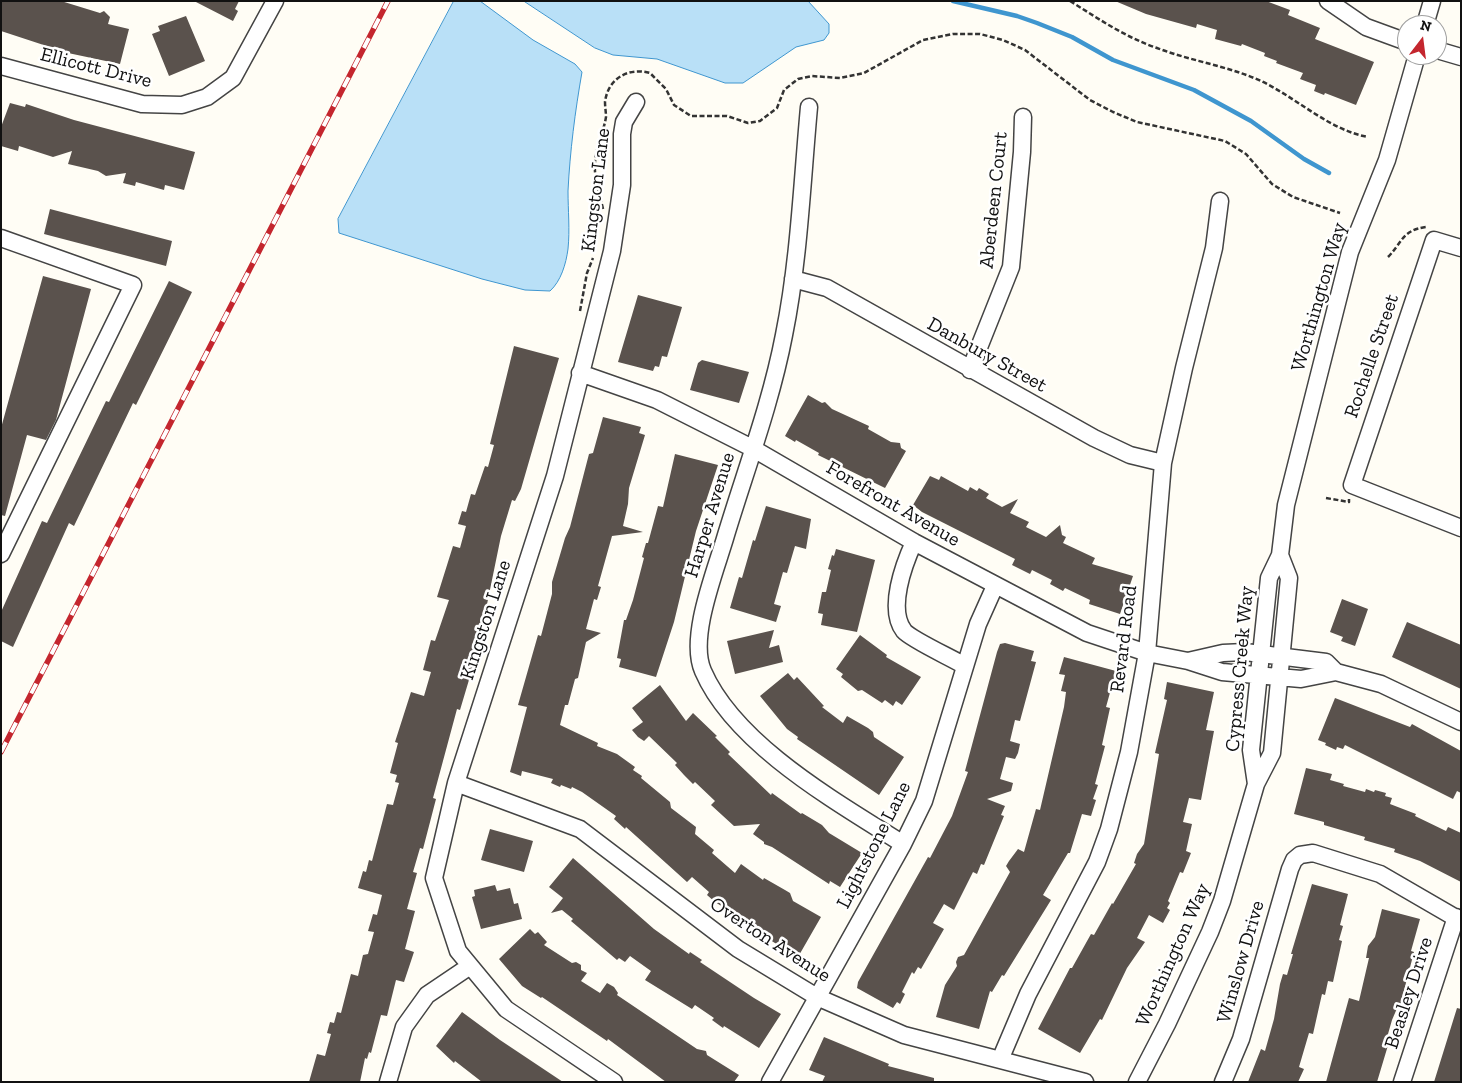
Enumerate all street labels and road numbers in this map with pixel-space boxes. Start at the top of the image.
street label: Ellicott Drive [38,43,154,93]
street label: Kingston Lane [576,127,616,253]
street label: Aberdeen Court [975,130,1013,270]
street label: Worthington Way [1286,220,1352,374]
street label: Rochelle Street [1340,291,1404,421]
street label: Danbury Street [923,312,1051,398]
street label: Harper Avenue [680,449,740,581]
street label: Forefront Avenue [822,456,964,552]
street label: Kingston Lane [455,557,517,683]
street label: Revard Road [1106,584,1142,694]
street label: Cypress Creek Way [1221,585,1259,753]
street label: Lightstone Lane [832,777,916,913]
street label: Worthington Way [1131,880,1215,1030]
street label: Overton Avenue [705,892,835,988]
street label: Winslow Drive [1212,898,1270,1026]
street label: Beasley Drive [1380,934,1438,1052]

